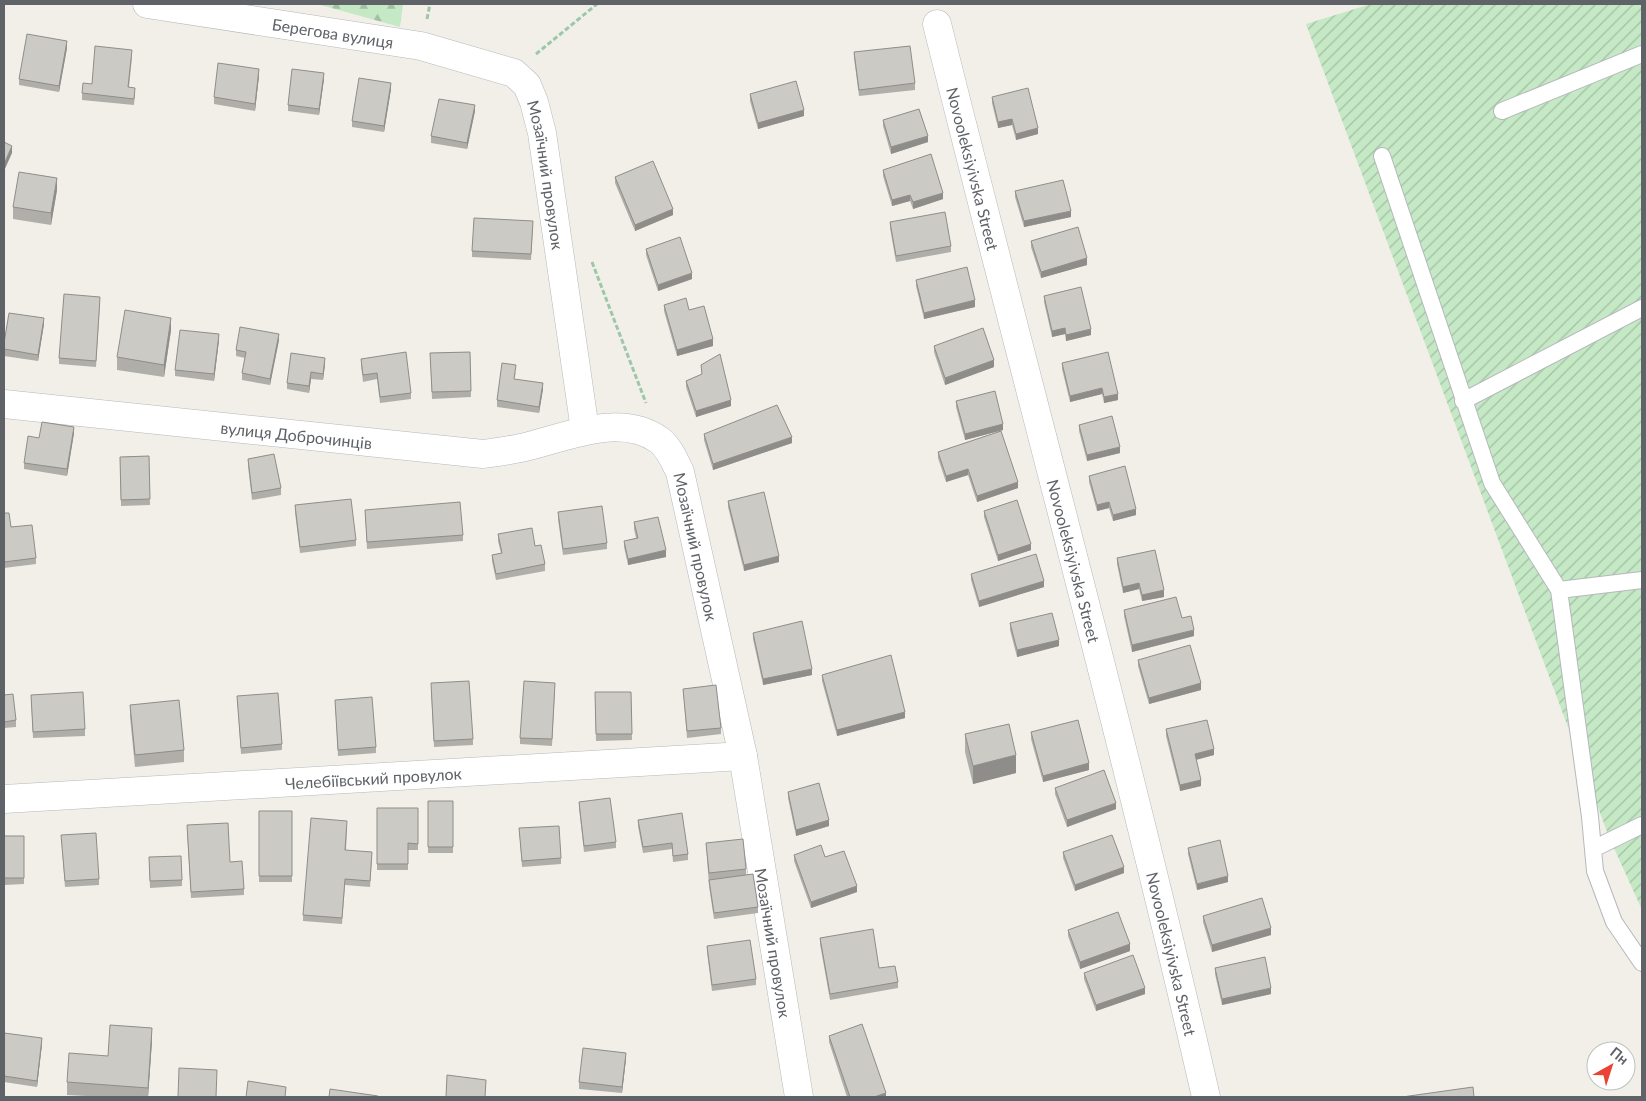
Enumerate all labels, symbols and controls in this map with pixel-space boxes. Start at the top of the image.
street label: Берегова вулиця [271,14,395,51]
street label: Novooleksiyivska Street [944,85,1003,252]
street label: Мозаїчний провулок [524,98,568,251]
street label: вулиця Доброчинців [220,417,373,452]
street label: Мозаїчний провулок [671,471,722,623]
street label: Novooleksiyivska Street [1044,477,1104,645]
street label: Челебіївський провулок [285,763,463,792]
street label: Мозаїчний провулок [752,867,795,1020]
street label: Novooleksiyivska Street [1143,870,1201,1038]
north arrow [1586,1041,1636,1091]
text: Пн [1607,1043,1632,1068]

